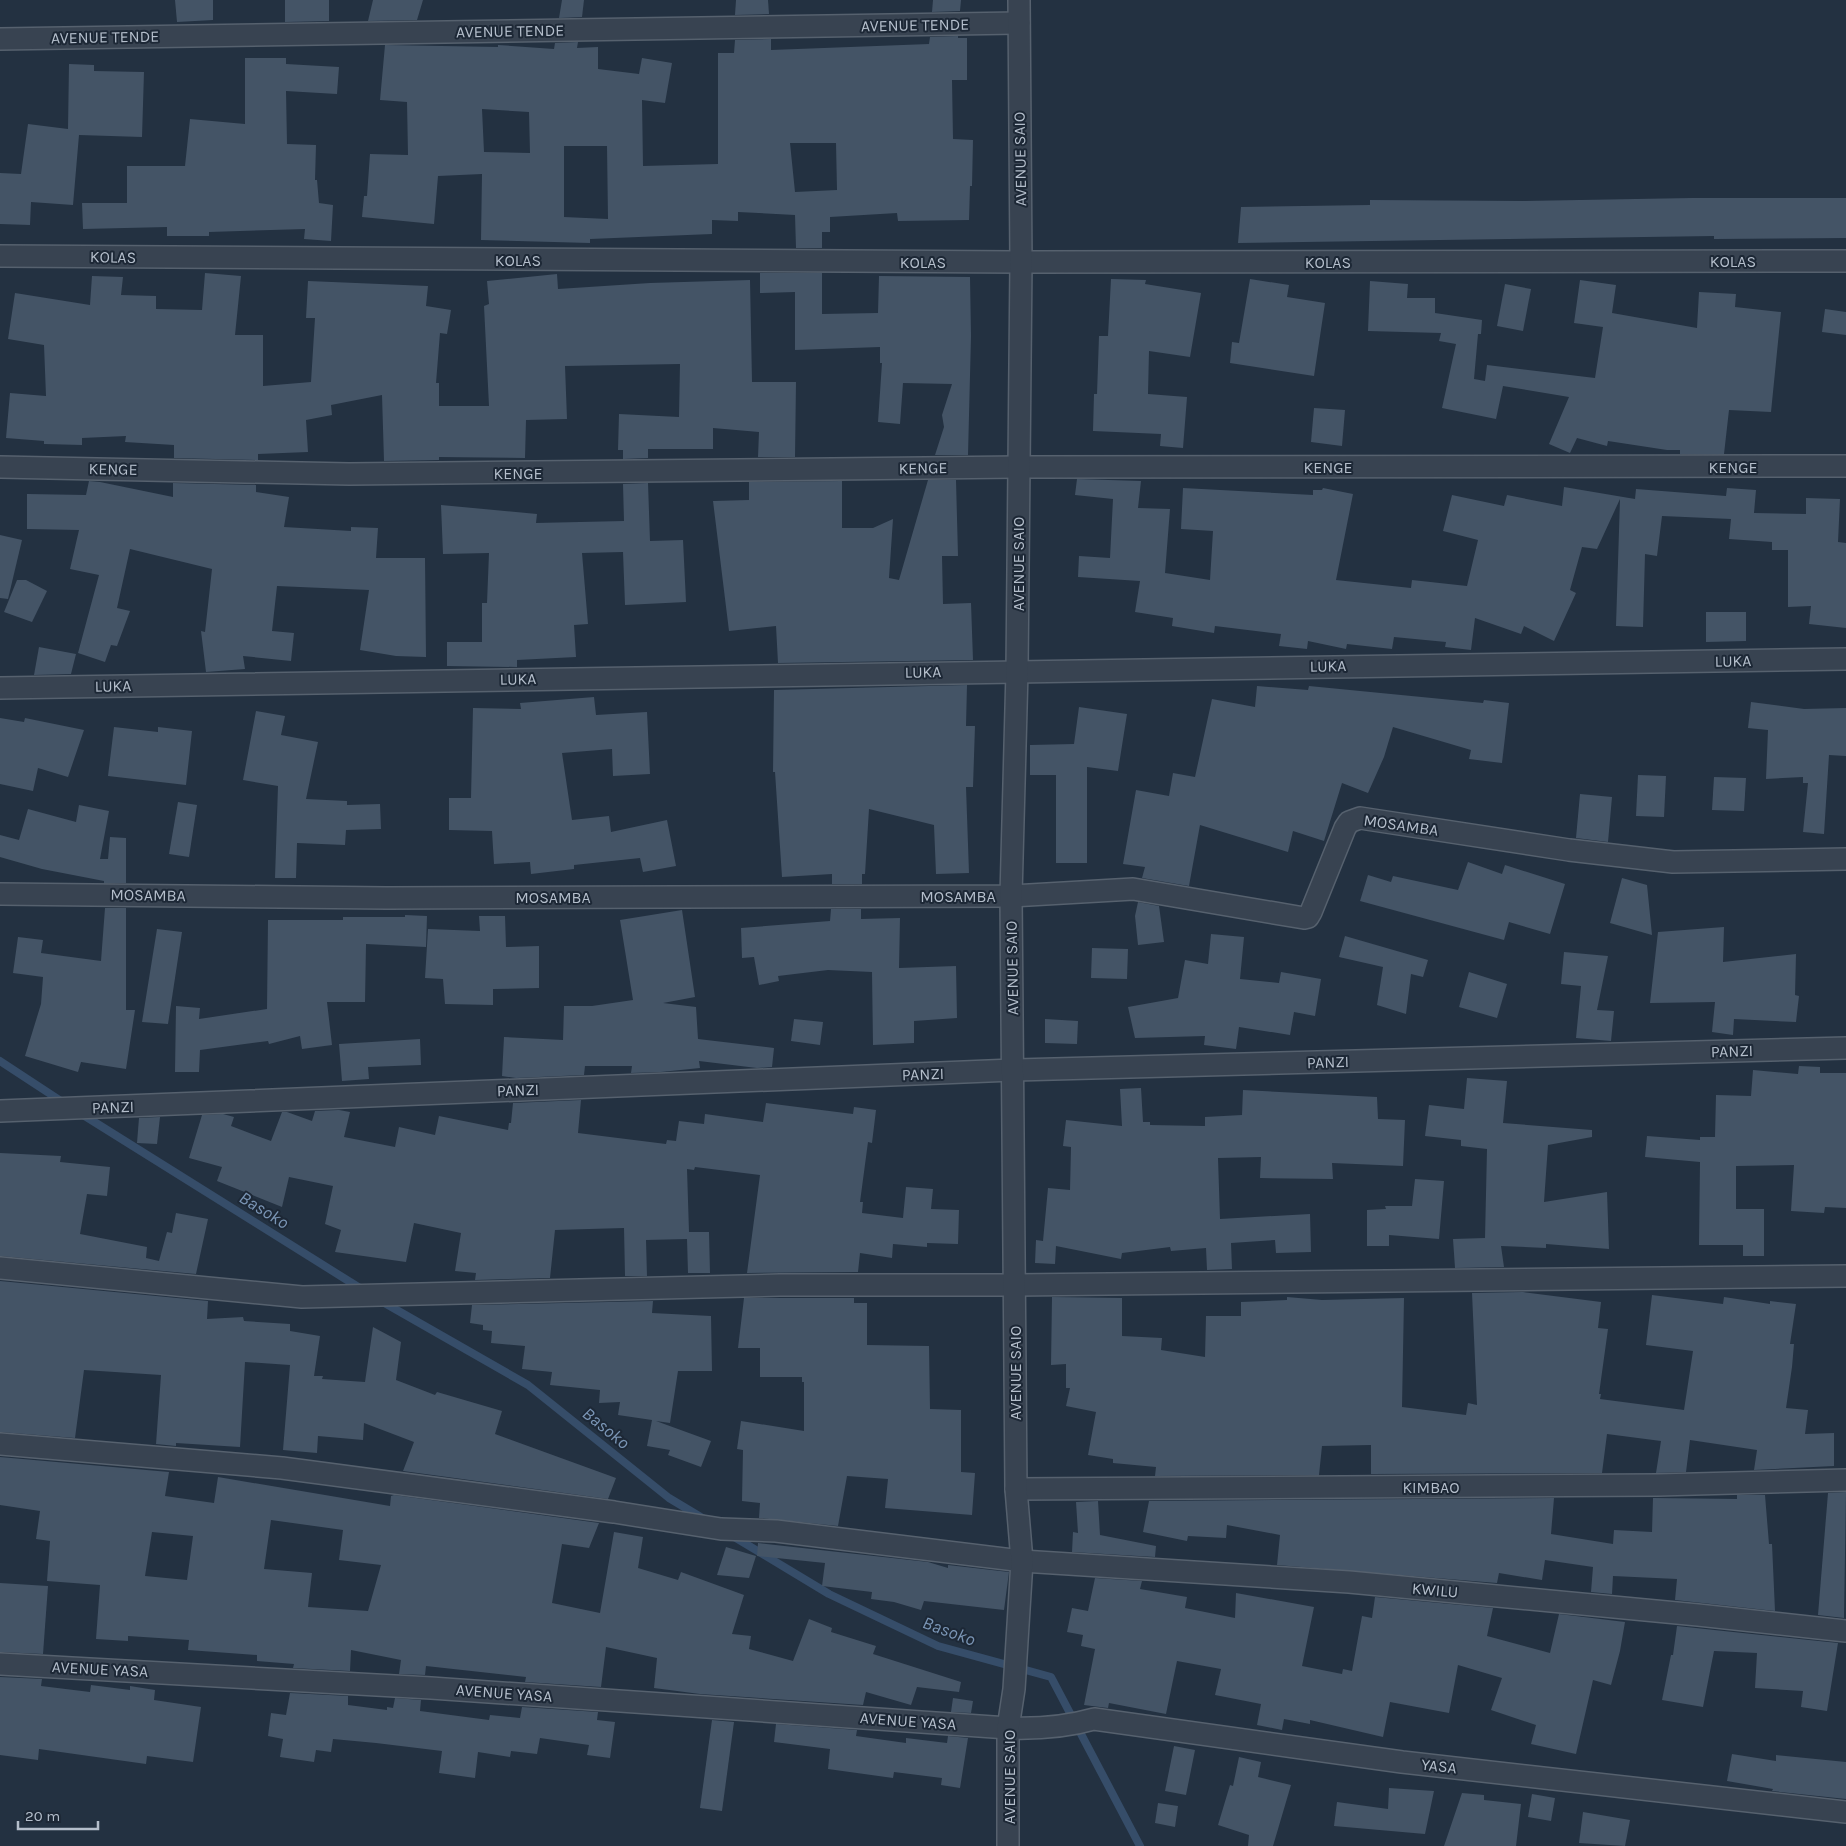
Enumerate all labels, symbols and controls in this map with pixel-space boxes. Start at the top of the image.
street label: AVENUE TENDE [861,15,969,35]
street label: AVENUE TENDE [456,21,564,41]
street label: AVENUE TENDE [51,27,159,47]
street label: AVENUE SAIO [1010,112,1030,206]
street label: KOLAS [90,247,136,267]
street label: KOLAS [495,251,541,270]
street label: KOLAS [1710,252,1756,271]
street label: KOLAS [900,253,946,272]
street label: KOLAS [1305,253,1351,272]
street label: KENGE [898,458,948,478]
street label: KENGE [1304,458,1352,477]
street label: KENGE [1709,458,1757,477]
street label: KENGE [88,459,138,479]
street label: KENGE [494,464,542,483]
street label: AVENUE SAIO [1009,517,1028,611]
street label: LUKA [1714,651,1752,671]
street label: LUKA [1309,656,1347,676]
street label: LUKA [904,662,942,682]
street label: LUKA [499,669,537,689]
street label: LUKA [94,676,132,696]
street label: MOSAMBA [1362,810,1440,840]
street label: MOSAMBA [110,885,186,905]
street label: MOSAMBA [920,887,996,906]
street label: MOSAMBA [515,888,591,907]
street label: AVENUE SAIO [1002,921,1022,1015]
street label: PANZI [1711,1041,1753,1061]
street label: PANZI [1307,1052,1349,1072]
street label: PANZI [902,1064,944,1084]
street label: PANZI [497,1080,539,1100]
street label: PANZI [92,1097,134,1117]
water label: Basoko [235,1186,293,1234]
street label: AVENUE SAIO [1006,1326,1025,1420]
water label: Basoko [578,1402,634,1454]
street label: KIMBAO [1402,1478,1460,1497]
street label: KWILU [1411,1579,1459,1601]
water label: Basoko [920,1611,979,1651]
street label: AVENUE YASA [51,1657,149,1681]
street label: AVENUE YASA [455,1680,553,1706]
street label: AVENUE YASA [859,1708,957,1734]
street label: AVENUE SAIO [1000,1730,1019,1824]
street label: YASA [1420,1755,1458,1777]
scale bar [18,1798,98,1830]
text: 20 m [25,1807,60,1825]

